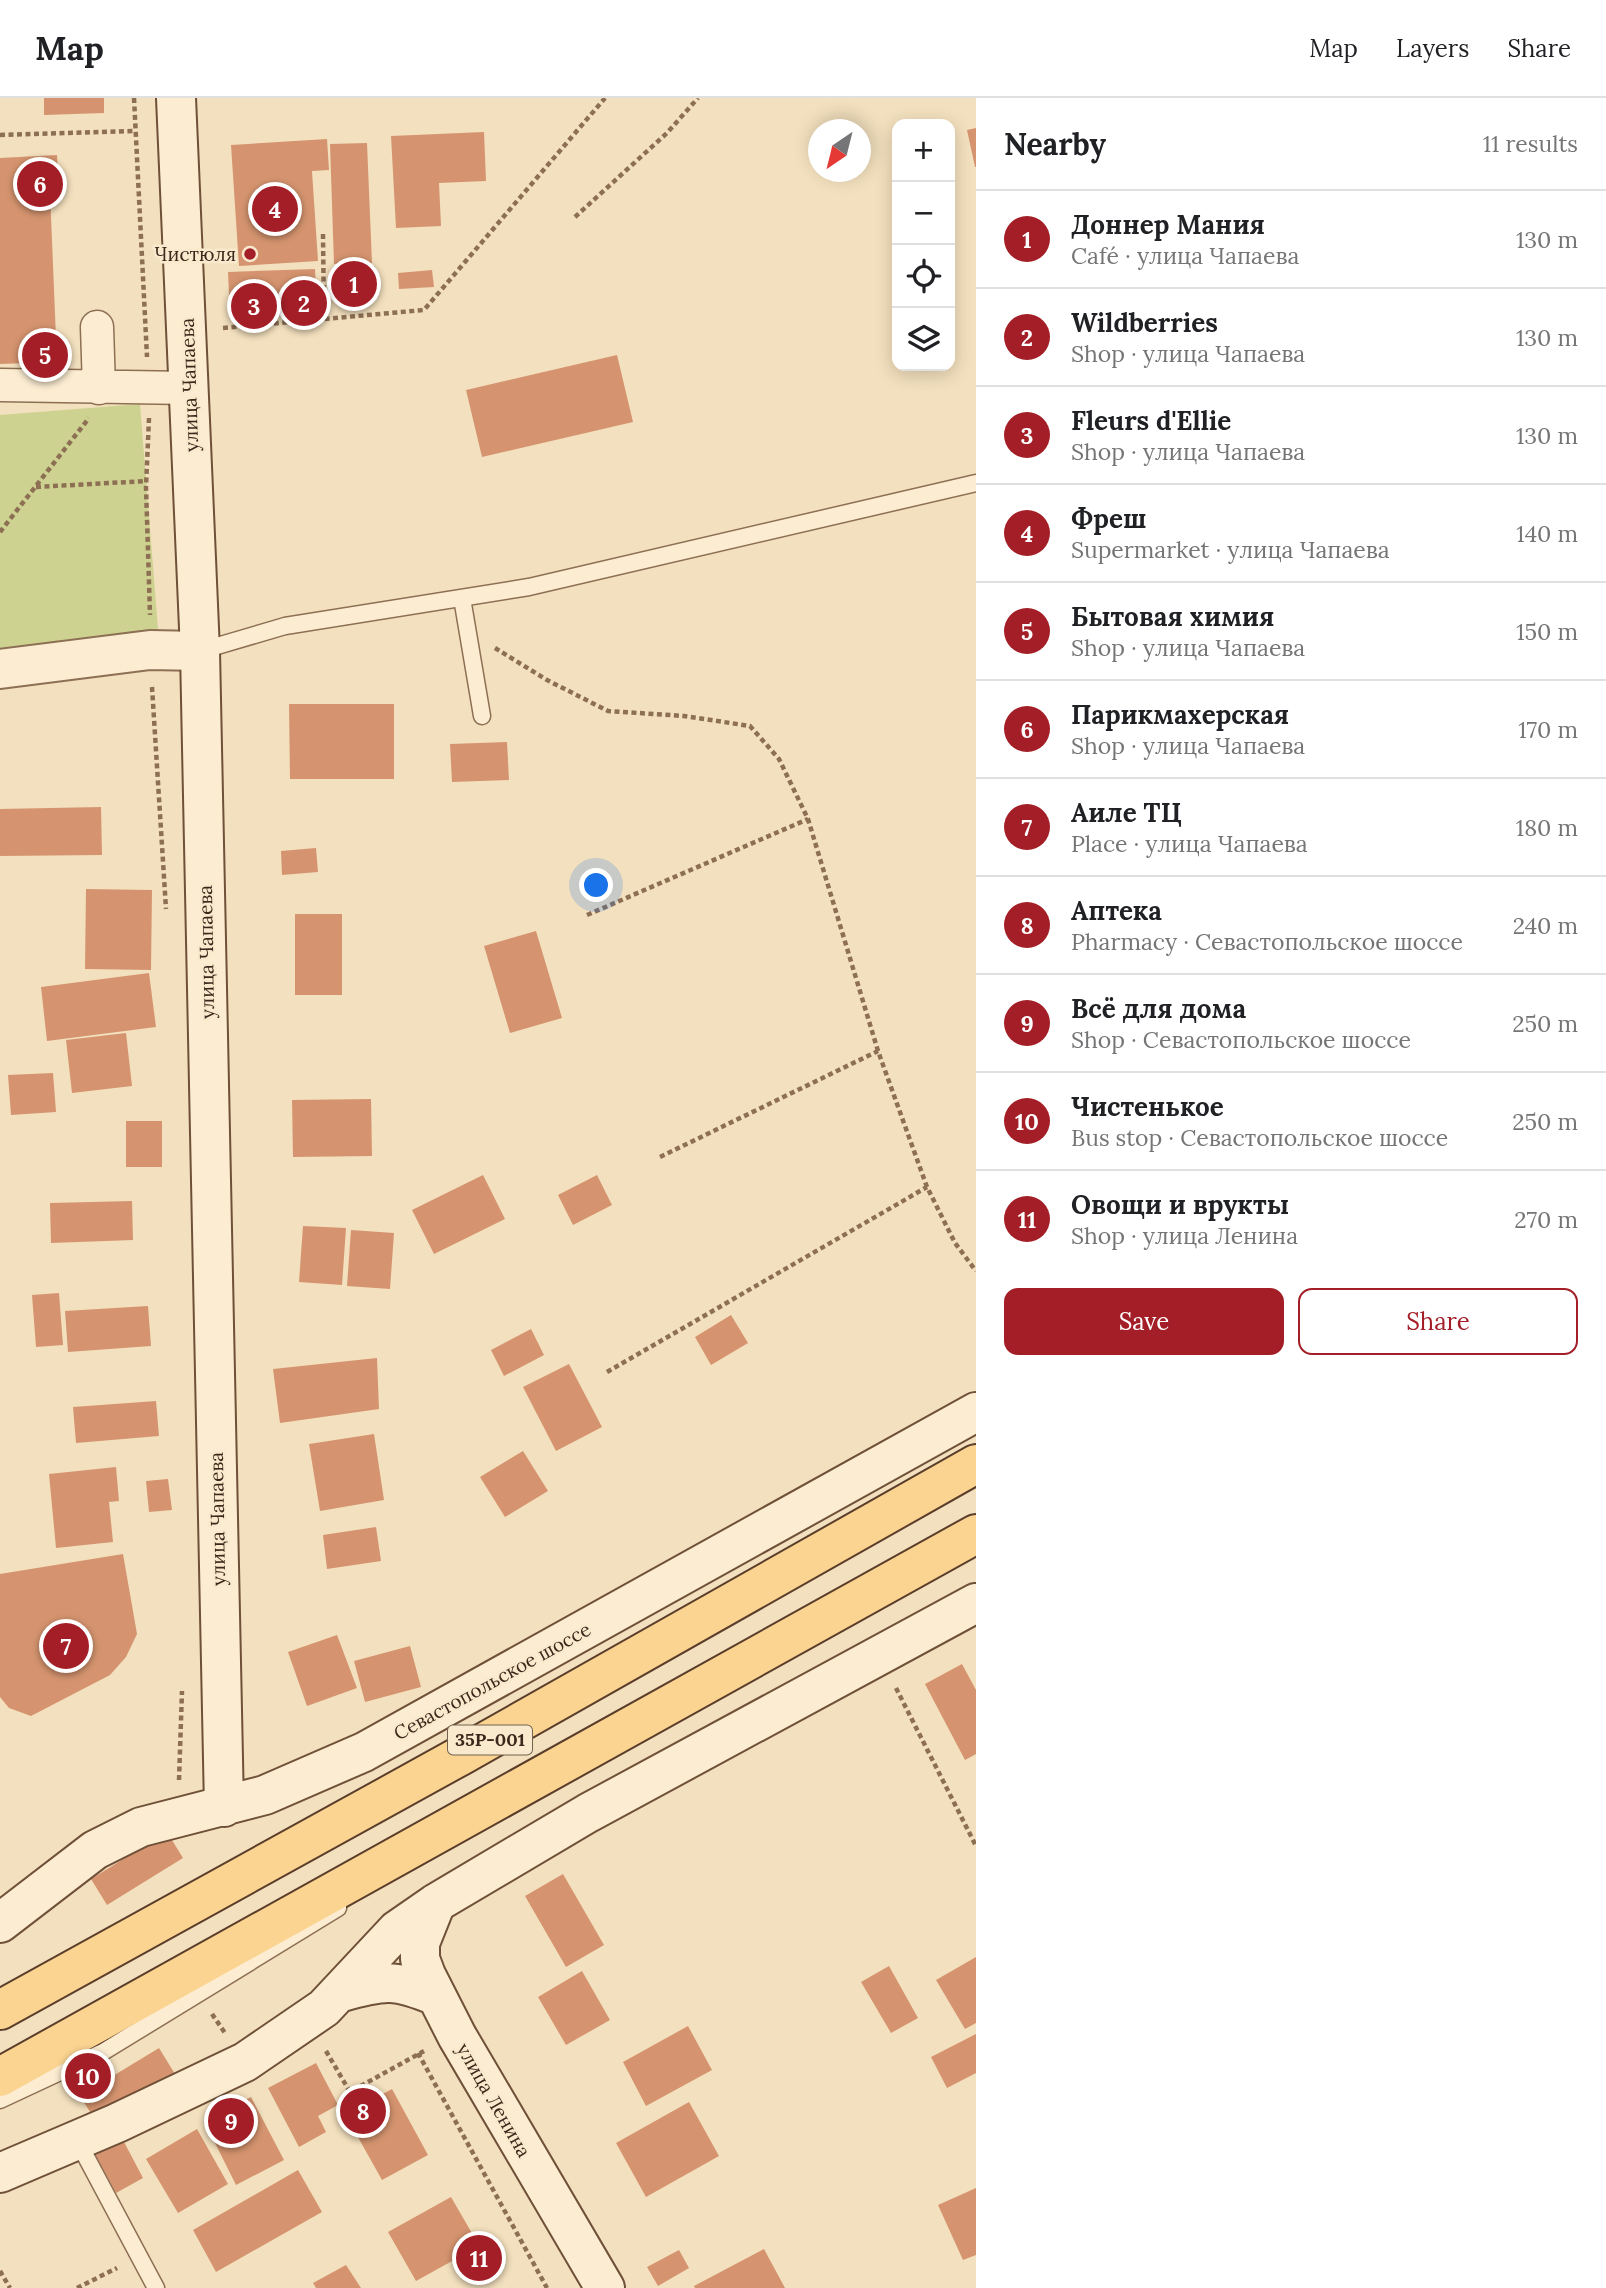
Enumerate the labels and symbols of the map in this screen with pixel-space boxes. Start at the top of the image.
north arrow [808,119,871,182]
pin: 6 [17,158,63,210]
pin: 4 [252,183,298,235]
place label: Чистюля [154,242,236,266]
marker: Чистюля [242,246,258,262]
pin: 1 [331,258,377,310]
pin: 2 [281,277,327,329]
pin: 3 [231,280,277,332]
street label: улица Чапаева [175,317,203,452]
pin: 5 [22,329,68,381]
your location [579,868,613,902]
street label: улица Чапаева [193,885,219,1019]
street label: улица Чапаева [204,1452,230,1586]
street label: Севастопольское шоссе [389,1617,595,1745]
pin: 7 [43,1620,89,1672]
road number: 35Р-001 [448,1726,532,1755]
street label: улица Ленина [452,2038,537,2162]
pin: 10 [65,2050,111,2102]
pin: 8 [340,2085,386,2137]
pin: 9 [208,2095,254,2147]
pin: 11 [456,2232,502,2284]

